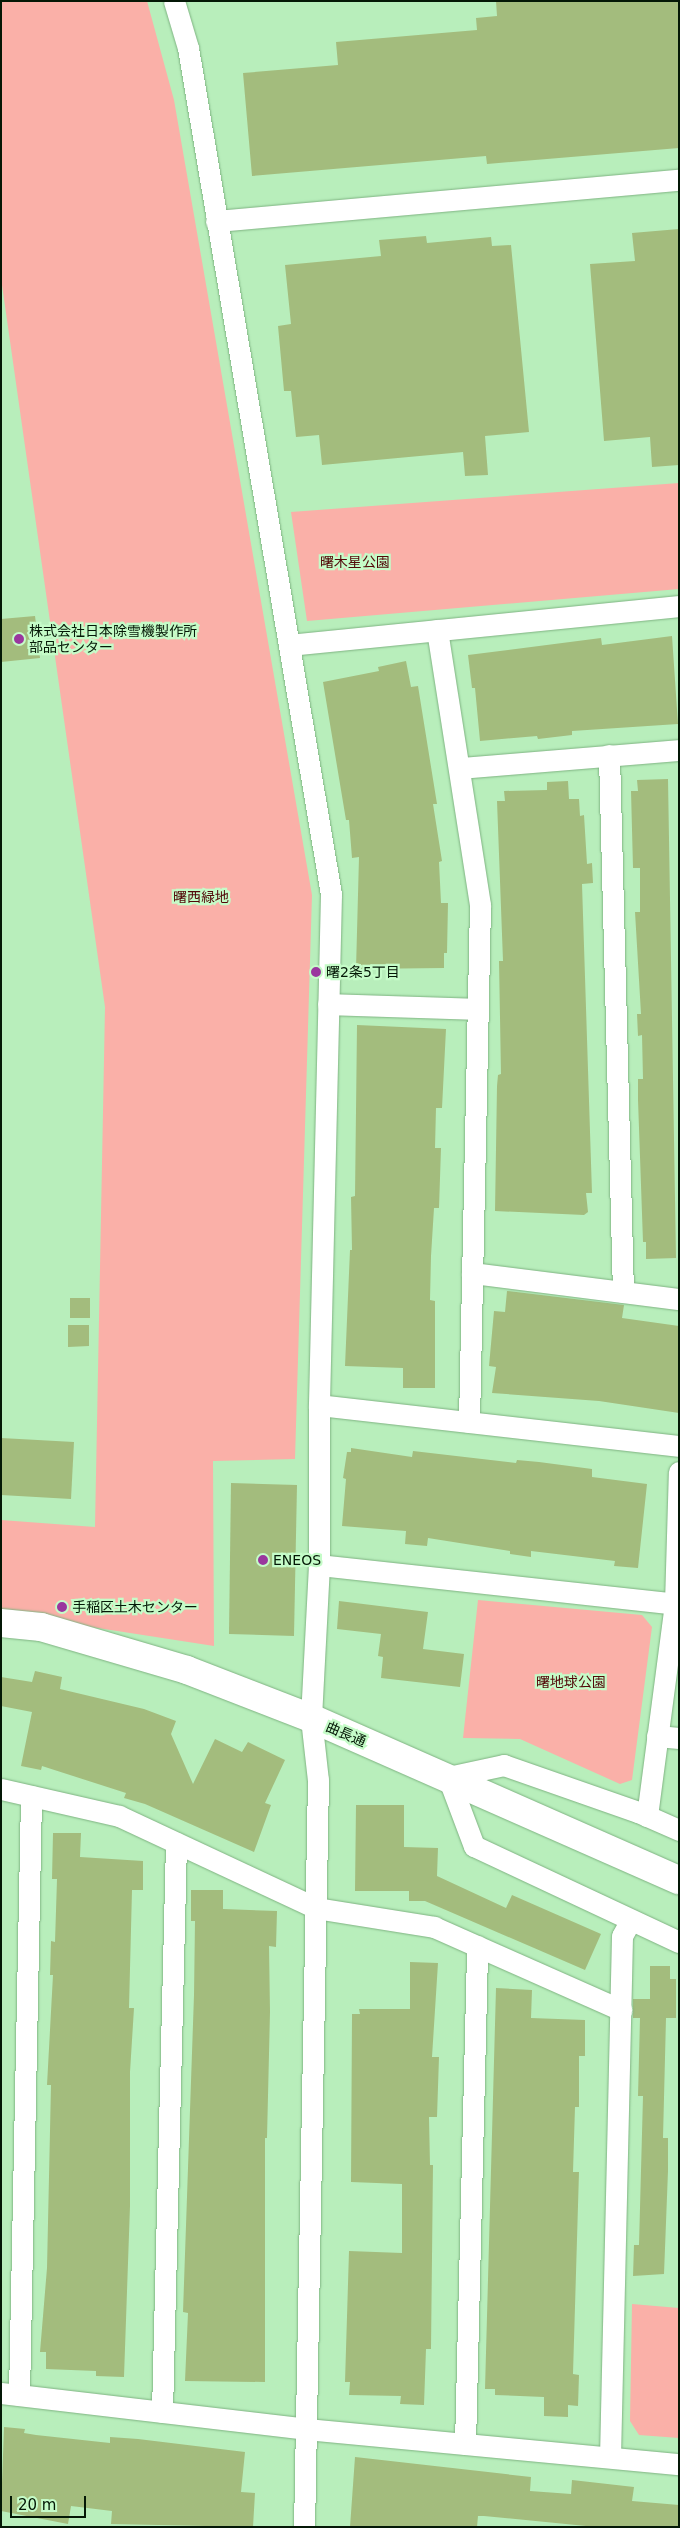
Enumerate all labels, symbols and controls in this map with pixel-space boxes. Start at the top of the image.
park label: 曙木星公園 [320,554,390,570]
place label: 株式会社日本除雪機製作所 部品センター [29,623,197,656]
marker: 株式会社日本除雪機製作所 部品センター [13,633,25,645]
park label: 曙西緑地 [173,889,229,905]
place label: 曙2条5丁目 [326,964,400,980]
marker: 曙2条5丁目 [310,966,322,978]
place label: ENEOS [273,1552,321,1568]
marker: ENEOS [257,1554,269,1566]
place label: 手稲区土木センター [72,1599,198,1615]
marker: 手稲区土木センター [56,1601,68,1613]
park label: 曙地球公園 [536,1674,606,1690]
street label: 曲長通 [323,1718,369,1750]
scale bar [12,2486,89,2518]
text: 20 m [18,2496,56,2514]

